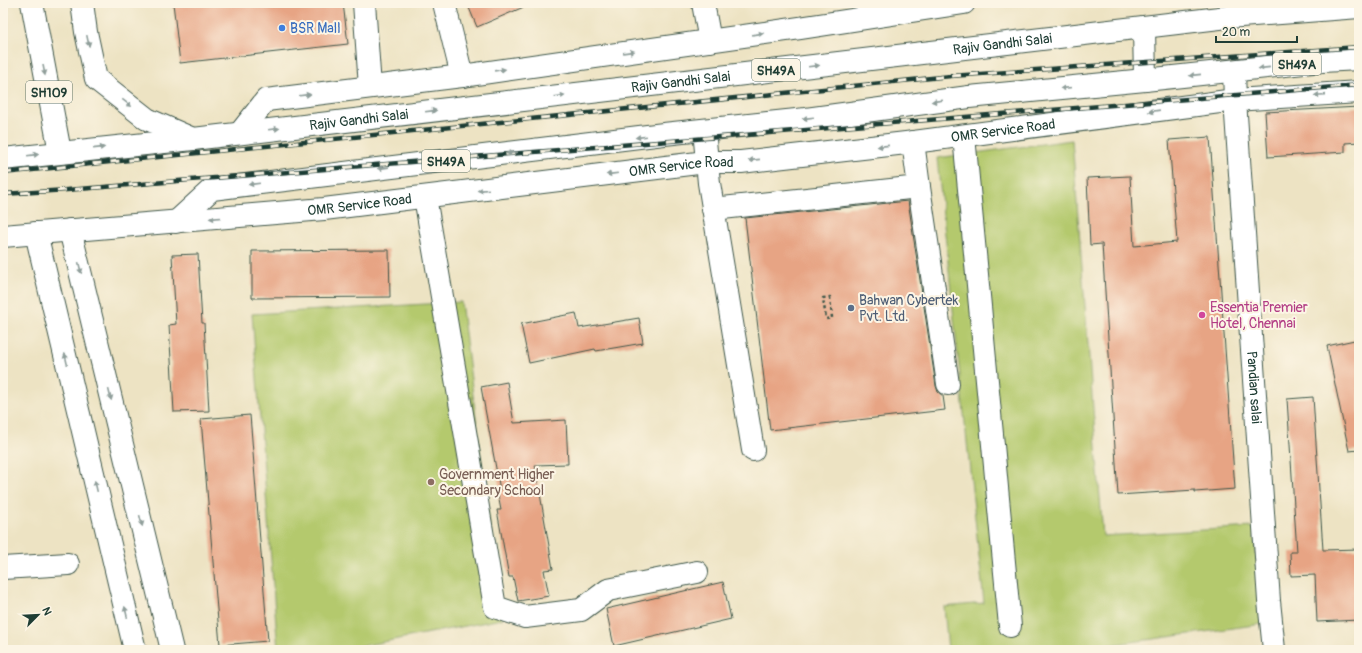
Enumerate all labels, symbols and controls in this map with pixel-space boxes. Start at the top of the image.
scale bar [1216,18,1297,44]
place label: BSR Mall [290,20,340,37]
marker: BSR Mall [277,23,287,33]
text: 20 m [1222,25,1251,40]
street label: Rajiv Gandhi Salai [952,30,1053,58]
one-way arrow [752,31,764,37]
one-way arrow [86,35,92,47]
one-way arrow [623,49,635,55]
road number: SH49A [1273,53,1321,75]
road number: SH49A [752,59,800,81]
one-way arrow [808,63,820,69]
one-way arrow [42,64,48,76]
one-way arrow [1258,64,1270,71]
one-way arrow [494,67,506,73]
street label: Rajiv Gandhi Salai [630,68,732,96]
one-way arrow [1189,72,1201,78]
road number: SH109 [26,81,72,103]
one-way arrow [1060,85,1072,91]
one-way arrow [1314,91,1326,98]
one-way arrow [299,92,311,98]
one-way arrow [554,92,566,99]
one-way arrow [931,98,943,104]
one-way arrow [121,99,132,108]
street label: Rajiv Gandhi Salai [308,106,410,134]
one-way arrow [425,108,437,114]
one-way arrow [1148,108,1160,114]
one-way arrow [802,115,814,121]
street label: OMR Service Road [950,116,1056,146]
one-way arrow [268,126,280,132]
one-way arrow [635,134,647,140]
one-way arrow [877,143,889,149]
one-way arrow [93,145,105,152]
one-way arrow [506,149,518,156]
road number: SH49A [422,150,470,172]
one-way arrow [27,152,39,159]
street label: OMR Service Road [628,154,734,180]
one-way arrow [748,157,760,164]
one-way arrow [377,165,389,172]
one-way arrow [606,171,618,177]
one-way arrow [248,181,260,187]
one-way arrow [477,187,489,193]
street label: OMR Service Road [307,190,413,219]
one-way arrow [209,215,221,222]
one-way arrow [77,262,83,275]
place label: Bahwan Cybertek Pvt. Ltd. [859,292,958,325]
place label: Essentia Premier Hotel, Chennai [1210,299,1308,332]
marker: Bahwan Cybertek Pvt. Ltd. [846,303,856,313]
marker: Essentia Premier Hotel, Chennai [1197,310,1207,320]
street label: Pandian salai [1243,350,1265,425]
one-way arrow [62,353,68,365]
one-way arrow [108,388,114,401]
place label: Government Higher Secondary School [439,466,554,499]
marker: Government Higher Secondary School [426,477,436,487]
one-way arrow [93,479,99,491]
one-way arrow [138,515,144,527]
north arrow [18,595,58,635]
text: N [39,605,54,618]
one-way arrow [123,606,129,618]

